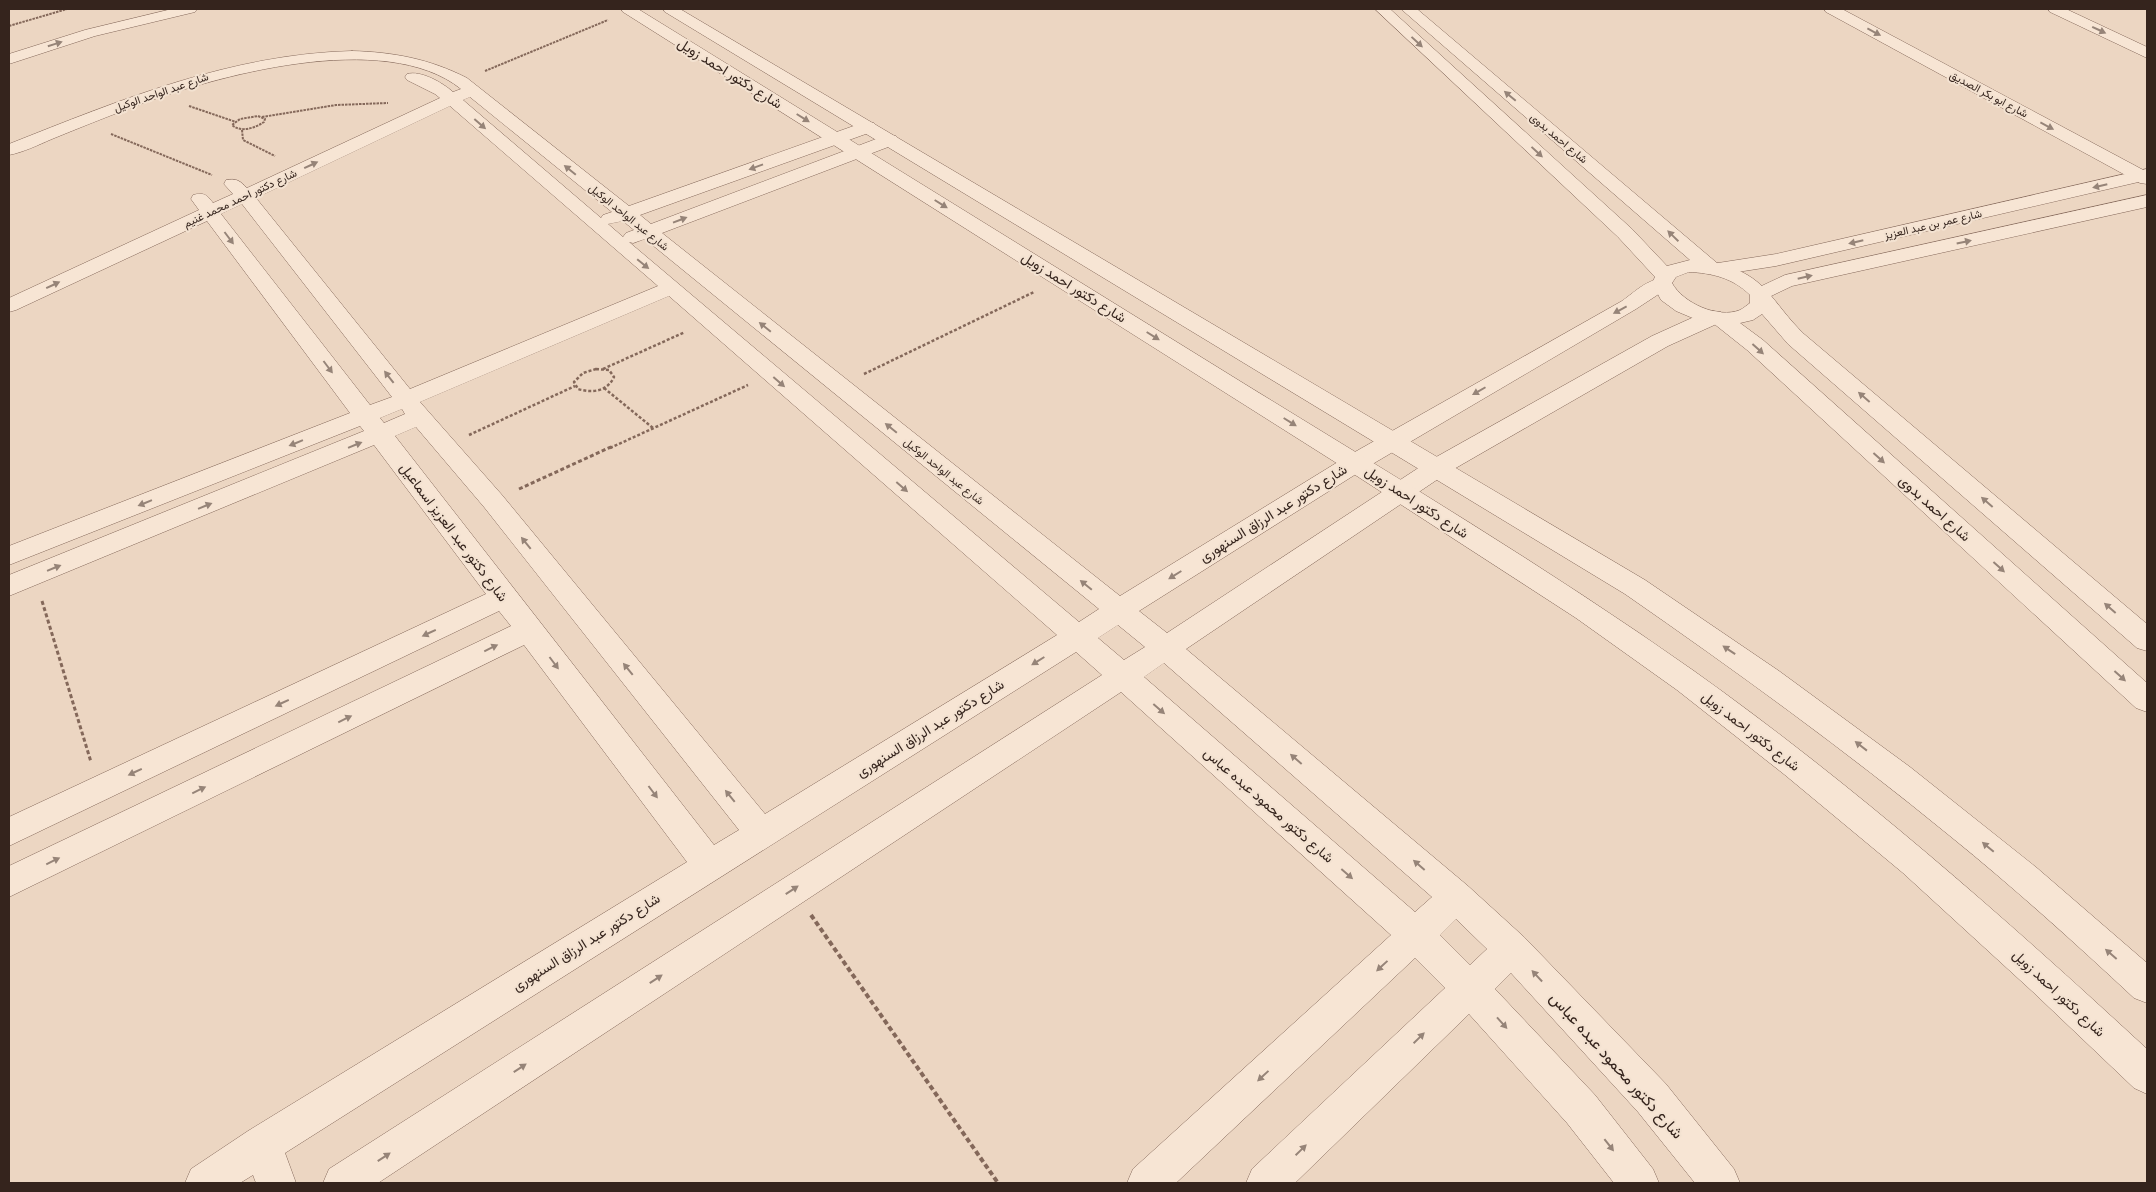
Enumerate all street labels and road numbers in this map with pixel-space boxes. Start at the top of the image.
street label: شارع دكتور احمد زويل [673,34,786,114]
street label: شارع ابو بكر الصديق [1947,67,2031,122]
street label: شارع عبد الواحد الوكيل [112,69,211,116]
street label: شارع احمد بدوى [1527,110,1591,167]
street label: شارع دكتور احمد محمد غنيم [181,165,299,231]
street label: شارع عبد الواحد الوكيل [586,180,672,255]
street label: شارع عمر بن عبد العزيز [1882,206,1984,243]
street label: شارع دكتور احمد زويل [1017,248,1130,328]
street label: شارع عبد الواحد الوكيل [901,434,987,509]
street label: شارع دكتور عبد العزيز اسماعيل [394,459,512,606]
street label: شارع دكتور عبد الرزاق السنهورى [1196,460,1351,568]
street label: شارع دكتور احمد زويل [1361,462,1472,544]
street label: شارع احمد بدوى [1894,471,1975,546]
street label: شارع دكتور عبد الرزاق السنهورى [853,675,1008,783]
street label: شارع دكتور احمد زويل [1697,687,1804,777]
street label: شارع دكتور محمود عبده عباس [1199,744,1338,868]
street label: شارع دكتور عبد الرزاق السنهورى [509,889,664,997]
street label: شارع دكتور احمد زويل [2008,945,2109,1042]
street label: شارع دكتور محمود عبده عباس [1544,988,1688,1144]

